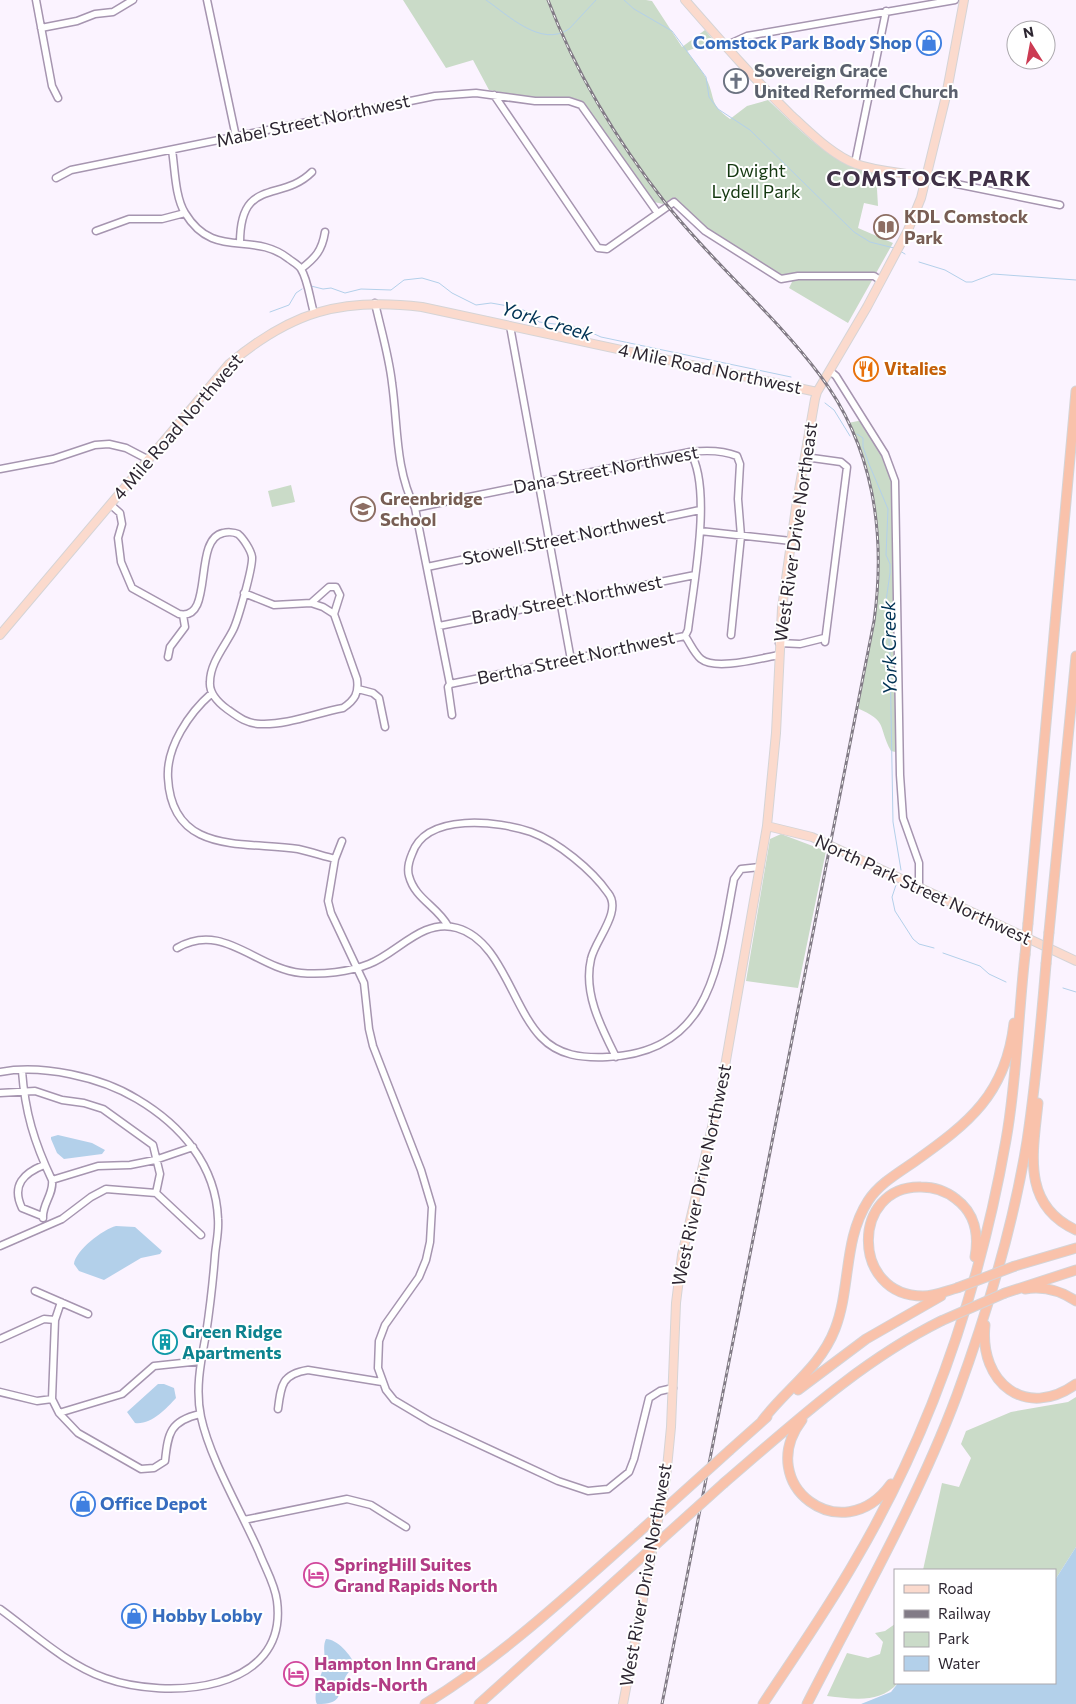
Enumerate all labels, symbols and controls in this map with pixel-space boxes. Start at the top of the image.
north arrow [1006,20,1056,70]
text: N [1022,22,1035,41]
shop icon: Comstock Park Body Shop [916,30,942,56]
place label: Comstock Park Body Shop [693,31,912,53]
place label: Sovereign Grace United Reformed Church [754,59,958,102]
church icon: Sovereign Grace United Reformed Church [723,68,749,94]
street label: Mabel Street Northwest [214,89,411,151]
park label: Dwight Lydell Park [711,159,801,202]
district label: COMSTOCK PARK [826,164,1032,191]
place label: KDL Comstock Park [904,205,1029,248]
library icon: KDL Comstock Park [873,214,899,240]
water label: York Creek [499,296,596,346]
street label: 4 Mile Road Northwest [616,338,804,398]
street label: 4 Mile Road Northwest [108,348,247,504]
restaurant icon: Vitalies [853,356,879,382]
place label: Vitalies [884,357,947,379]
street label: West River Drive Northeast [769,420,821,643]
street label: Dana Street Northwest [511,440,700,498]
place label: Greenbridge School [380,487,482,530]
school or university icon: Greenbridge School [350,496,376,522]
street label: Stowell Street Northwest [460,505,667,569]
street label: Brady Street Northwest [470,570,664,628]
water label: York Creek [876,600,901,695]
street label: Bertha Street Northwest [475,625,677,689]
street label: North Park Street Northwest [812,829,1035,949]
street label: West River Drive Northwest [667,1062,735,1288]
place label: Green Ridge Apartments [182,1320,282,1363]
building icon: Green Ridge Apartments [152,1329,178,1355]
street label: West River Drive Northwest [615,1461,676,1688]
shop icon: Office Depot [70,1491,96,1517]
place label: Office Depot [100,1492,208,1514]
place label: SpringHill Suites Grand Rapids North [334,1553,498,1596]
hotel icon: SpringHill Suites Grand Rapids North [303,1562,329,1588]
legend [894,1569,1056,1684]
text: Road [938,1579,973,1597]
shop icon: Hobby Lobby [121,1603,147,1629]
place label: Hobby Lobby [152,1604,263,1626]
text: Railway [938,1604,991,1622]
text: Park [938,1629,969,1647]
place label: Hampton Inn Grand Rapids-North [314,1652,476,1695]
text: Water [938,1654,980,1672]
hotel icon: Hampton Inn Grand Rapids-North [283,1661,309,1687]

